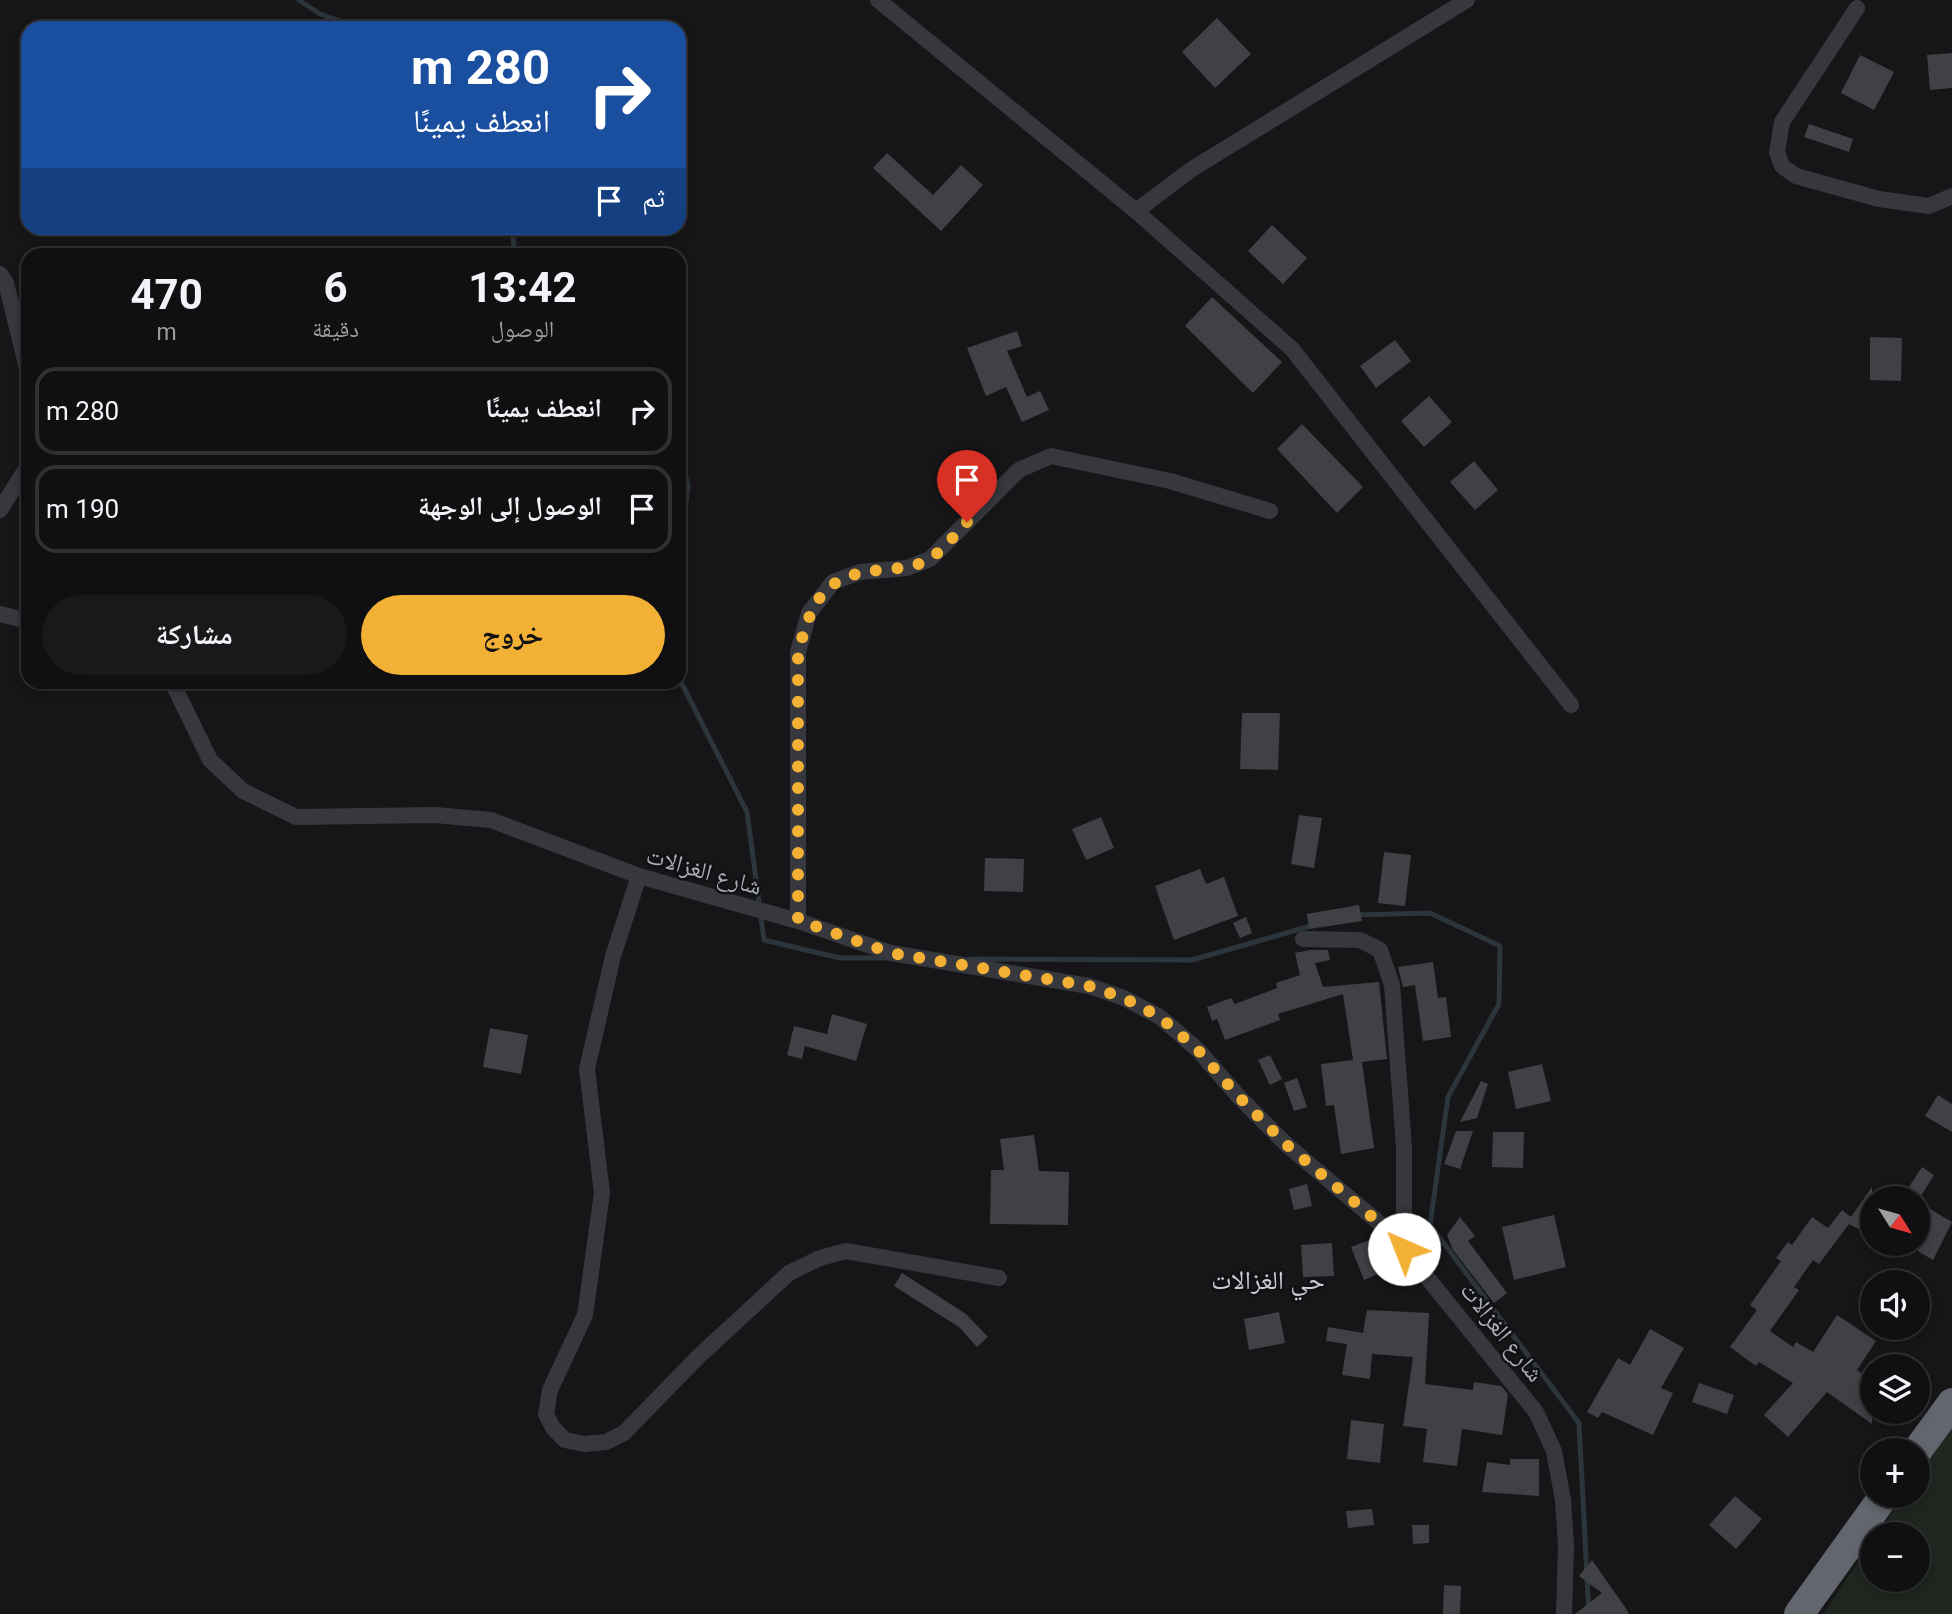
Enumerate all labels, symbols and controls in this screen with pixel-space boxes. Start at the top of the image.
text: 280 m [411,39,550,96]
icon: right [574,49,665,140]
text: انعطف يمينًا [413,102,550,140]
icon: arrive [590,182,628,220]
text: ثم [642,183,665,213]
text: 6 [323,263,348,312]
text: 13:42 [468,263,577,312]
text: 470 [130,270,203,319]
text: دقيقة [312,316,359,343]
text: الوصول [491,316,554,343]
text: m [157,319,177,346]
icon: right [623,392,661,430]
text: انعطف يمينًا [485,393,602,423]
text: 280 m [46,396,119,426]
pin [937,450,997,522]
icon: arrive [948,461,986,499]
icon: arrive [623,490,661,528]
text: الوصول إلى الوجهة [418,491,602,521]
text: 190 m [46,494,119,524]
button: مشاركة [42,595,347,675]
button: خروج [361,595,665,675]
street label: شارع الغزالات [643,841,765,902]
north arrow [1860,1186,1930,1256]
map controls [1860,1186,1930,1592]
position arrow [1367,1212,1441,1286]
district label: حي الغزالات [1211,1265,1325,1301]
button: sound [1860,1270,1930,1340]
street label: شارع الغزالات [1454,1277,1550,1388]
button: layers [1860,1354,1930,1424]
button: + [1860,1438,1930,1508]
button: − [1860,1522,1930,1592]

